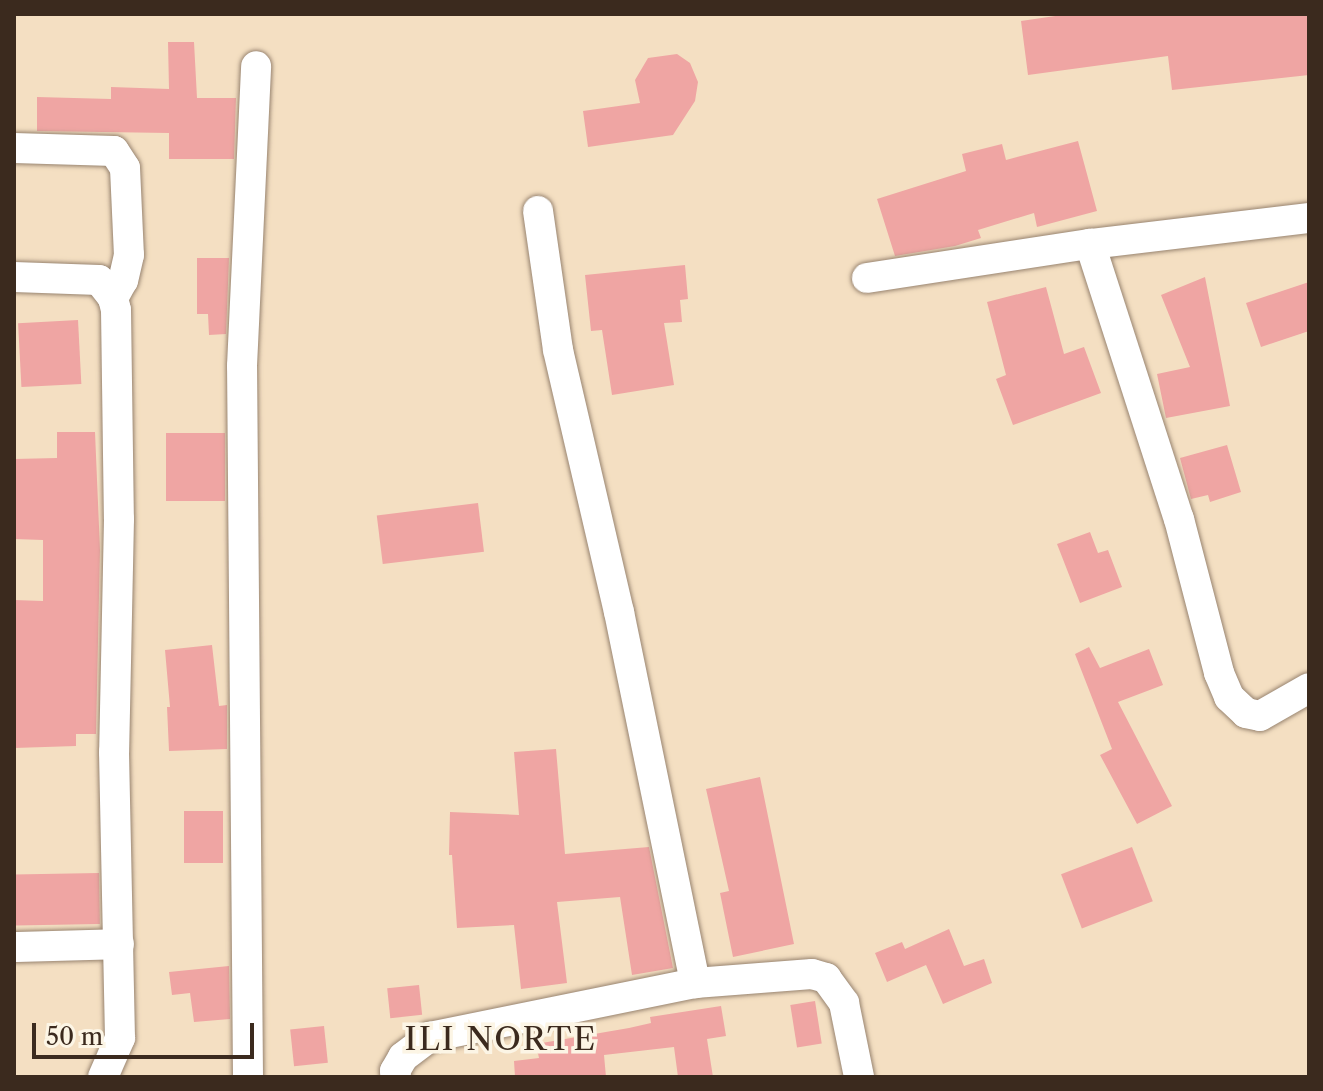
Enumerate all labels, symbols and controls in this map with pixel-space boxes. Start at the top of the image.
scale bar [36,1007,258,1057]
district label: ILI NORTE [405,1020,597,1058]
text: 50 m [46,1022,103,1051]

